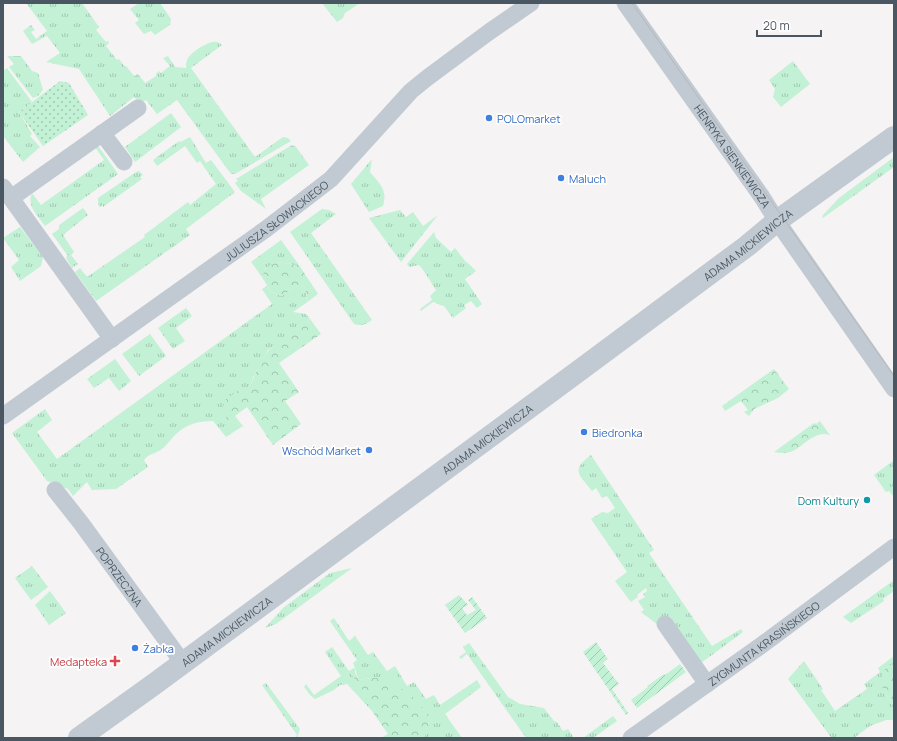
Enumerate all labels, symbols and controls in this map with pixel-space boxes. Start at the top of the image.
scale bar [757,12,821,38]
text: 20 m [763,17,790,34]
street label: HENRYKA SIENKIEWICZA [691,101,774,210]
place label: POLOmarket [497,111,561,126]
marker: POLOmarket [484,113,494,123]
place label: Maluch [569,171,606,186]
marker: Maluch [556,173,566,183]
street label: JULIUSZA SŁOWACKIEGO [221,177,331,264]
street label: ADAMA MICKIEWICZA [700,205,795,284]
street label: ADAMA MICKIEWICZA [439,400,535,477]
place label: Biedronka [592,425,643,440]
marker: Biedronka [579,427,589,437]
place label: Wschód Market [282,443,361,458]
marker: Wschód Market [364,445,374,455]
place label: Dom Kultury [798,493,859,508]
marker: Dom Kultury [862,495,872,505]
street label: POPRZECZNA [93,544,147,609]
street label: ADAMA MICKIEWICZA [178,593,275,669]
street label: ZYGMUNTA KRASIŃSKIEGO [705,597,822,689]
place label: Żabka [143,641,174,656]
marker: Żabka [130,643,140,653]
place label: Medapteka [50,654,107,669]
marker: Medapteka [110,656,120,666]

